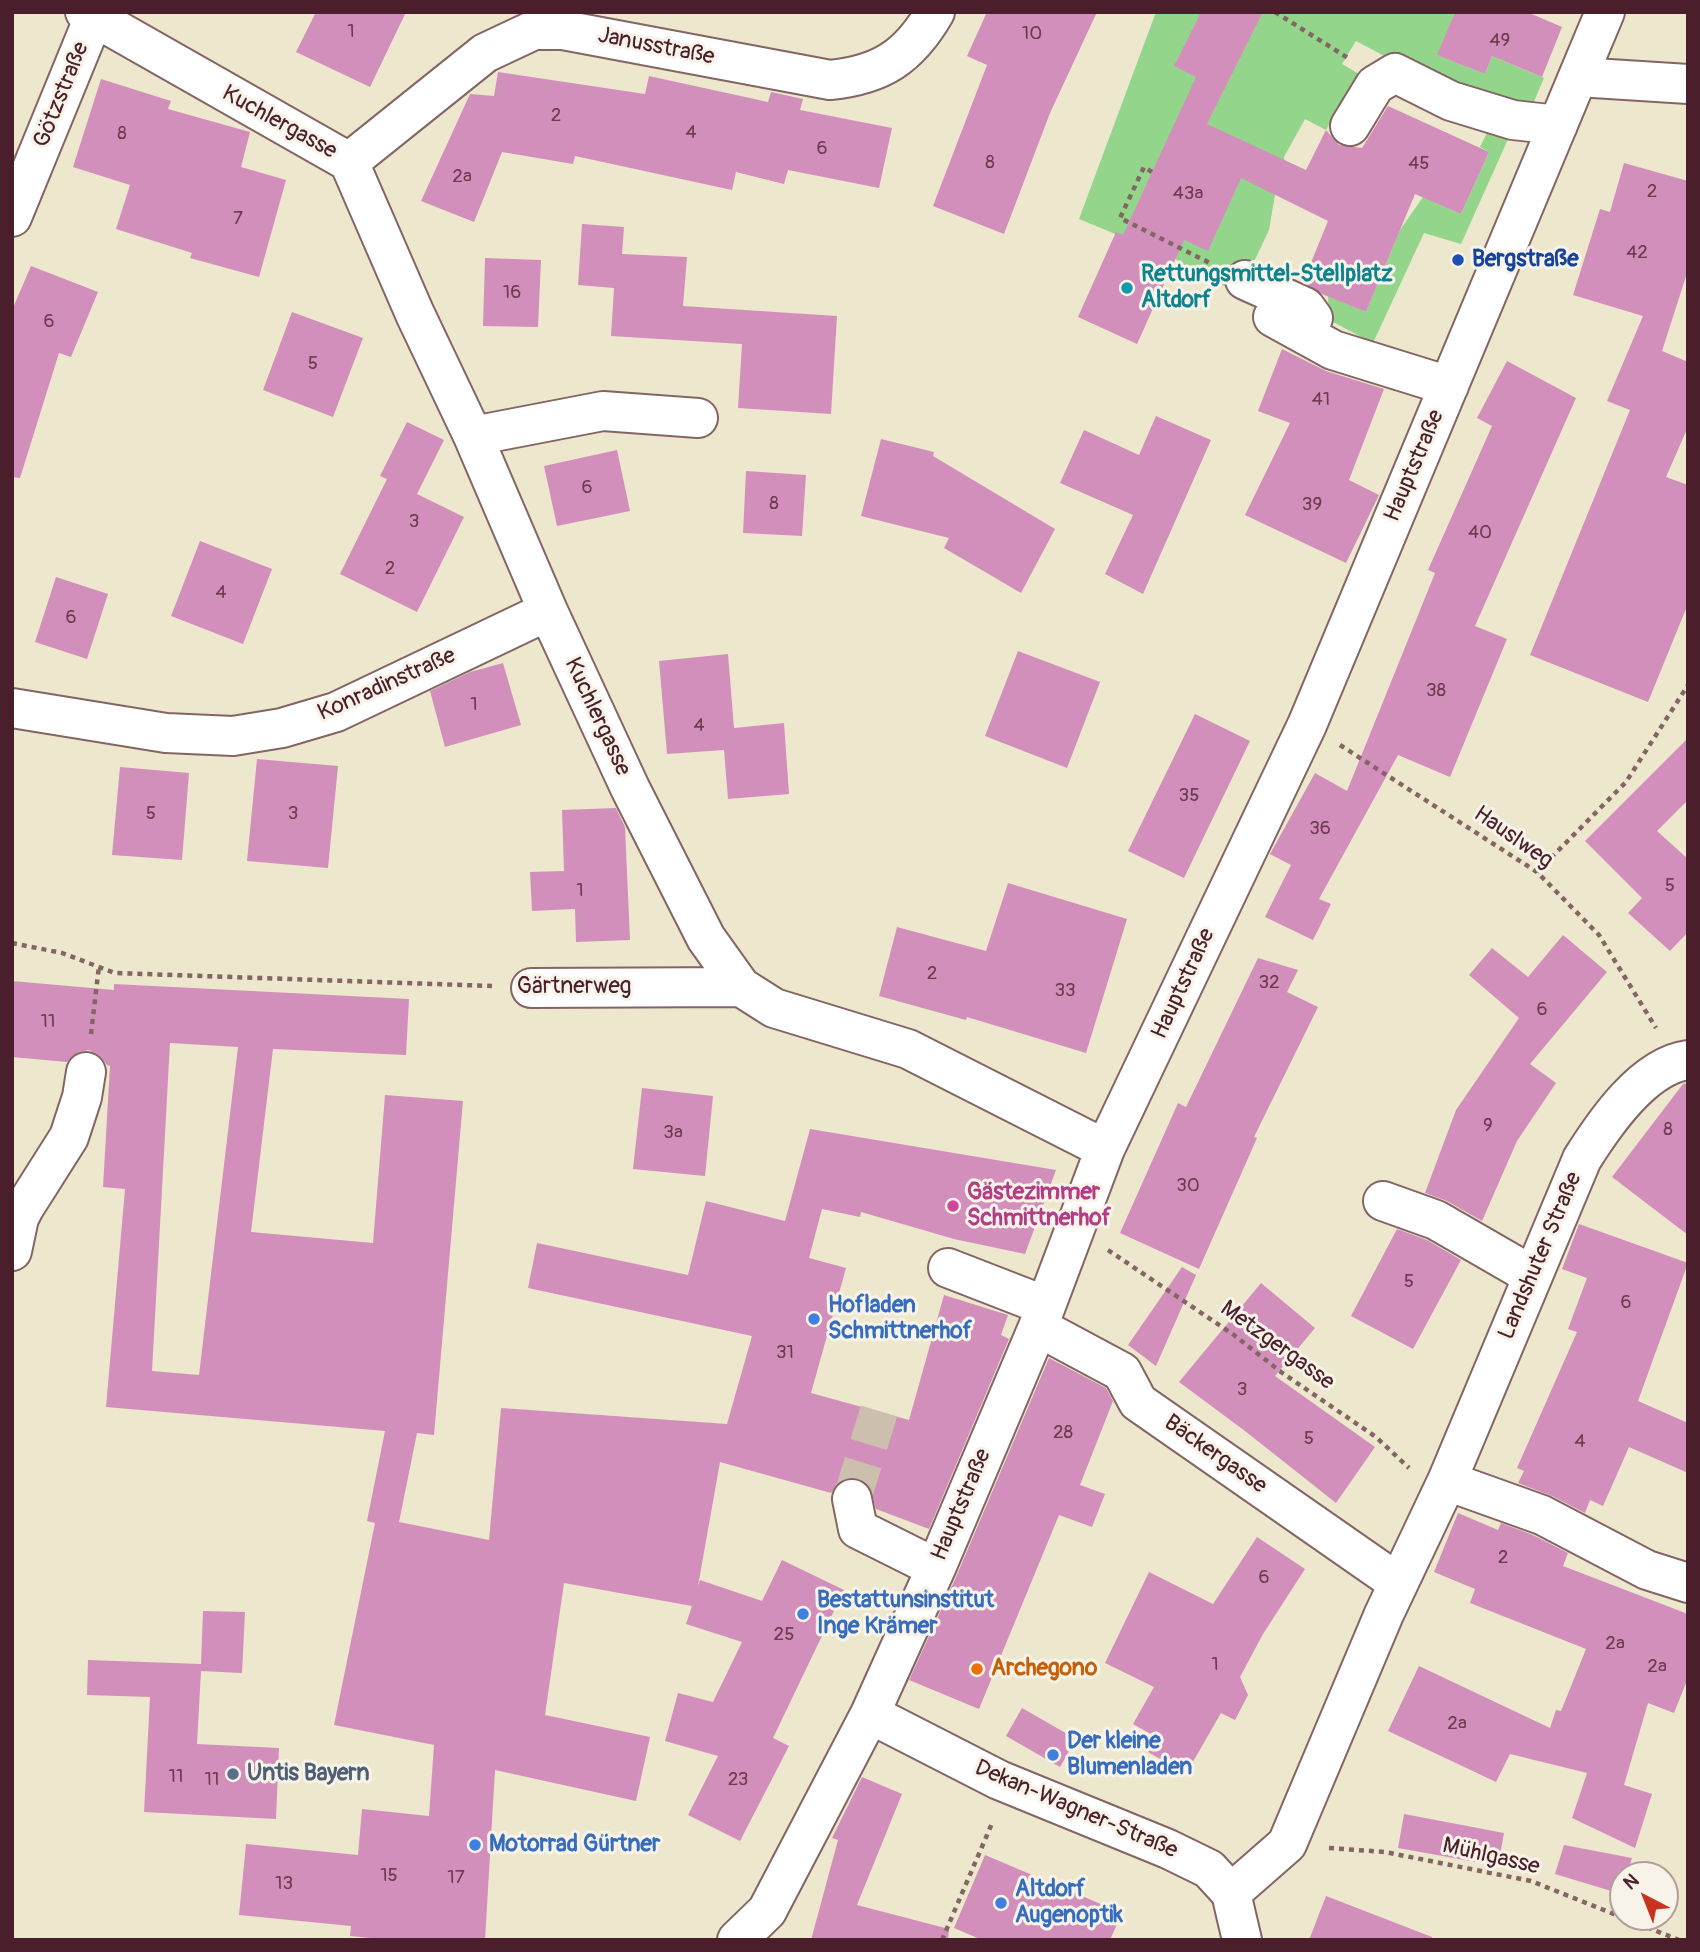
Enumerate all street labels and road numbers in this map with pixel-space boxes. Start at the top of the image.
street label: Janusstraße [595,22,717,72]
street label: Götzstraße [28,38,96,152]
street label: Kuchlergasse [217,80,341,166]
street label: Hauptstraße [1379,406,1451,526]
street label: Konradinstraße [314,642,460,728]
street label: Kuchlergasse [558,654,636,780]
street label: Hauslweg [1468,801,1558,875]
street label: Hauptstraße [1146,924,1222,1044]
street label: Gärtnerweg [517,973,631,1001]
street label: Landshuter Straße [1493,1168,1589,1344]
street label: Metzgergasse [1215,1295,1339,1397]
street label: Bäckergasse [1158,1410,1272,1500]
street label: Hauptstraße [926,1445,998,1565]
street label: Dekan-Wagner-Straße [970,1755,1182,1865]
street label: Mühlgasse [1440,1832,1542,1882]

